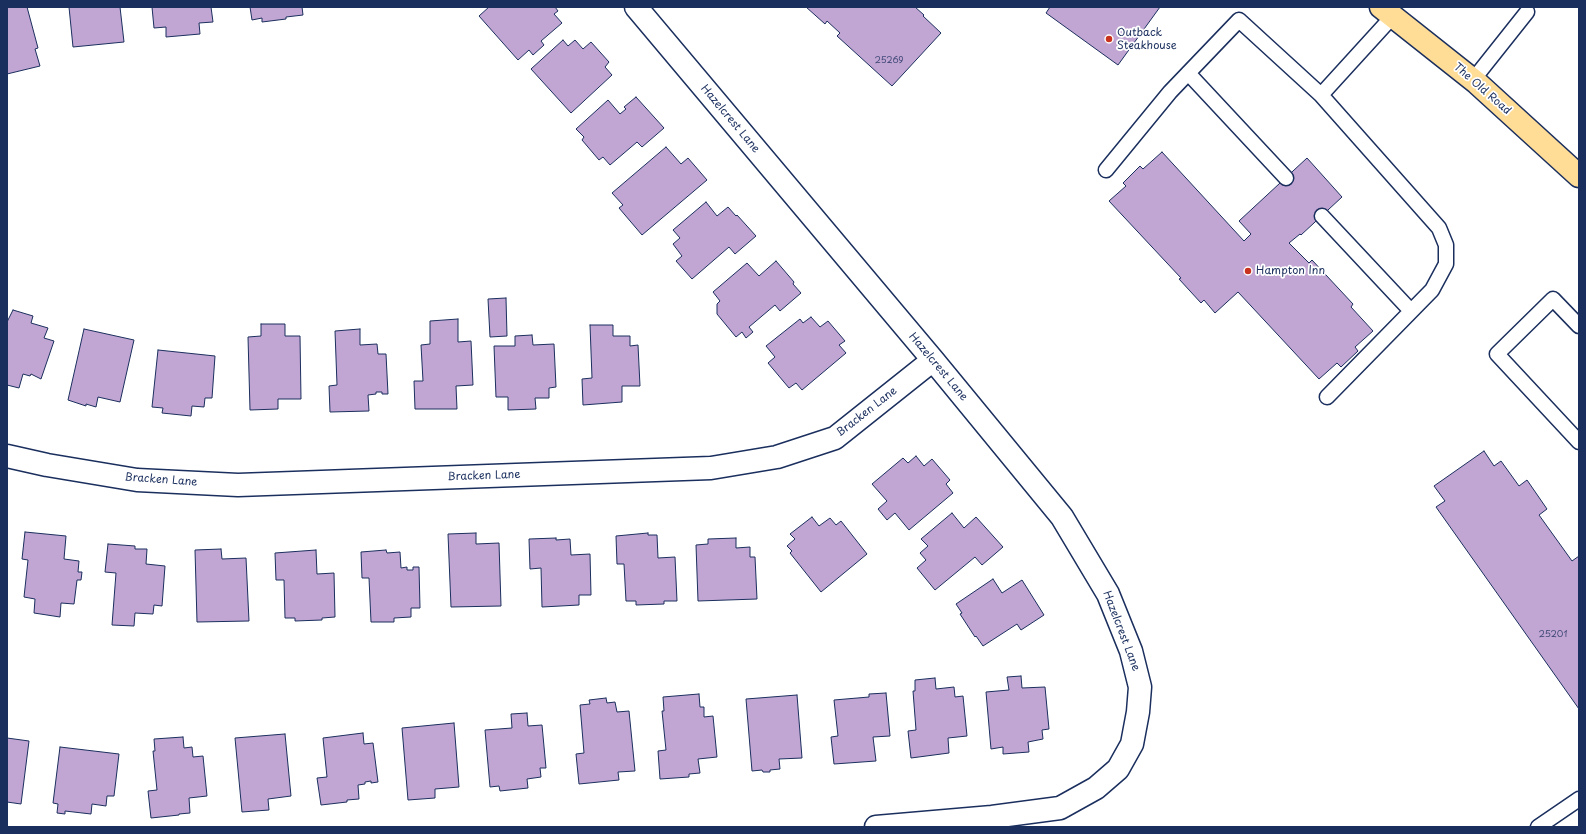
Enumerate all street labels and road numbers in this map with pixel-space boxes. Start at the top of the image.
street label: The Old Road [1451,60,1513,118]
street label: Hazelcrest Lane [698,82,762,156]
street label: Hazelcrest Lane [906,330,970,404]
street label: Bracken Lane [834,384,900,440]
street label: Bracken Lane [447,468,521,484]
street label: Bracken Lane [124,471,198,489]
street label: Hazelcrest Lane [1100,589,1142,673]

